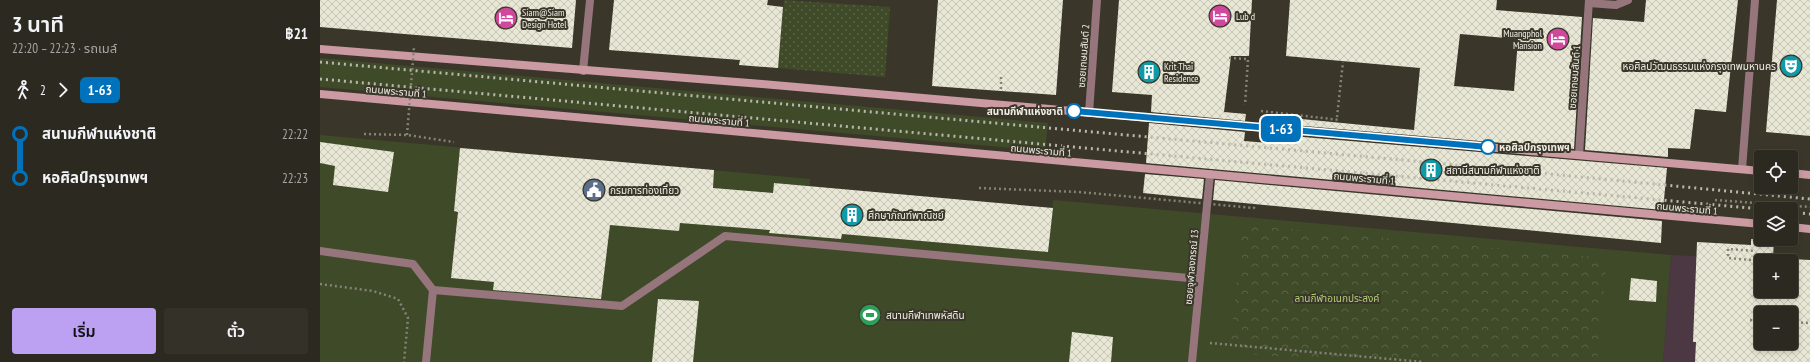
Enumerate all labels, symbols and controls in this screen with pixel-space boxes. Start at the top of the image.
hotel icon: Lub d [1207,3,1233,29]
hotel icon: Siam@Siam Design Hotel [493,5,519,31]
place label: Siam@Siam Design Hotel [522,6,567,31]
text: 3 นาที [12,10,64,38]
place label: Lub d [1236,10,1255,23]
text: ฿21 [285,24,308,43]
street label: ซอยเกษมสันต์ 2 [1075,24,1092,88]
hotel icon: Muangphol Mansion [1545,26,1571,52]
place label: Muangphol Mansion [1503,27,1543,52]
text: 22:20 – 22:23 · รถเมล์ [12,40,117,57]
street label: ซอยเกษมสันต์ 1 [1566,45,1583,109]
theatre icon: หอศิลปวัฒนธรรมแห่งกรุงเทพมหานคร [1778,53,1804,79]
building icon: Krit Thai Residence [1136,59,1162,85]
place label: Krit Thai Residence [1164,60,1198,85]
place label: หอศิลปวัฒนธรรมแห่งกรุงเทพมหานคร [1623,60,1776,73]
icon: walk [12,79,34,101]
icon: forward [52,79,74,101]
text: 1-63 [88,81,112,99]
street label: ถนนพระรามที่ 1 [365,81,427,101]
text: 2 [40,82,46,99]
marker: สนามกีฬาแห่งชาติ [1066,103,1082,119]
place label: สนามกีฬาแห่งชาติ [987,105,1063,118]
street label: ถนนพระรามที่ 1 [688,110,750,130]
line badge: 1-63 [1253,116,1309,142]
text: 1-63 [1269,120,1293,138]
text: สนามกีฬาแห่งชาติ [42,124,156,143]
text: 22:22 [282,126,308,143]
marker: หอศิลป์กรุงเทพฯ [1480,139,1496,155]
street label: ถนนพระรามที่ 1 [1010,140,1072,160]
place label: หอศิลป์กรุงเทพฯ [1499,141,1570,154]
map controls [1754,150,1798,350]
button: locate [1754,150,1798,194]
building icon: สถานีสนามกีฬาแห่งชาติ [1418,157,1444,183]
place label: สถานีสนามกีฬาแห่งชาติ [1446,164,1540,177]
text: หอศิลป์กรุงเทพฯ [42,168,148,187]
street label: ถนนพระรามที่ 1 [1333,168,1395,188]
text: 22:23 [282,170,308,187]
public building icon: กรมการท่องเที่ยว [581,177,607,203]
place label: กรมการท่องเที่ยว [610,183,679,197]
street label: ถนนพระรามที่ 1 [1656,198,1718,218]
building icon: ศึกษาภัณฑ์พาณิชย์ [839,202,865,228]
button: layers [1754,202,1798,246]
place label: ศึกษาภัณฑ์พาณิชย์ [868,209,944,222]
street label: ซอยจุฬาลงกรณ์ 13 [1182,229,1201,305]
button: + [1754,254,1798,298]
park label: ลานกีฬาอเนกประสงค์ [1295,292,1379,305]
sports icon: สนามกีฬาเทพหัสดิน [857,302,883,328]
button: − [1754,306,1798,350]
button: เริ่ม [12,308,156,354]
button: ตั๋ว [164,308,308,354]
place label: สนามกีฬาเทพหัสดิน [886,309,965,322]

